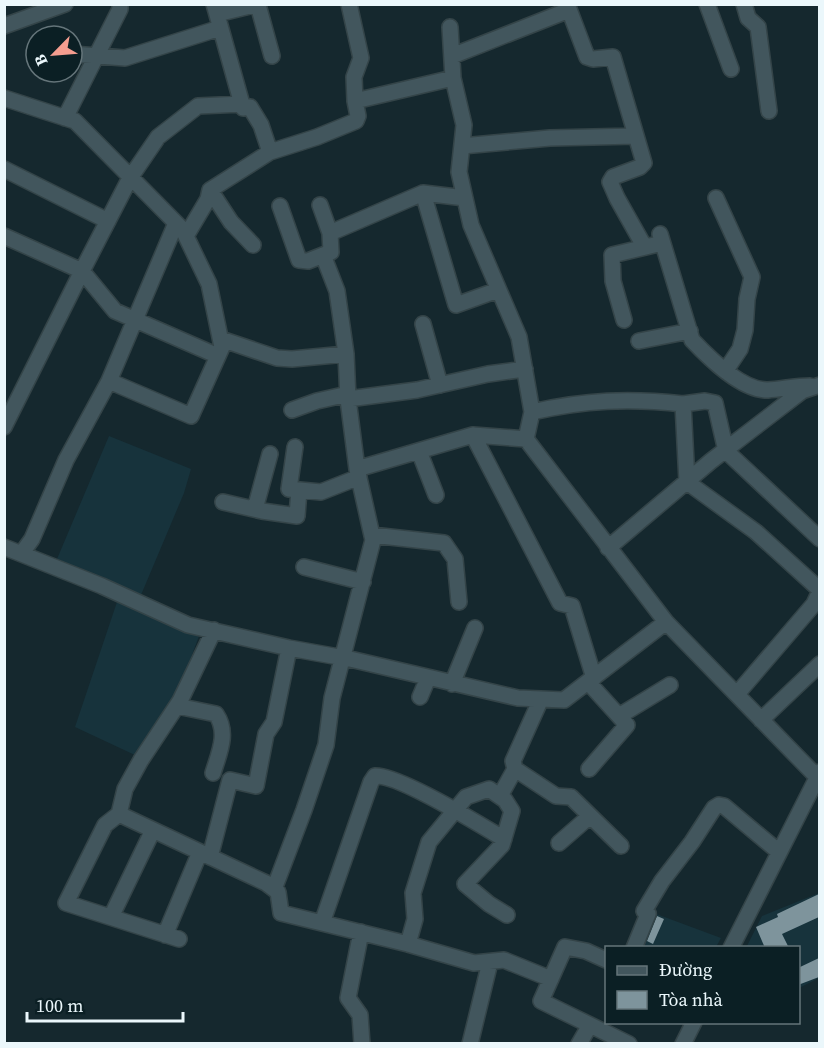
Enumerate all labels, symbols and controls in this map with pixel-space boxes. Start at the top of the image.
north arrow [24,24,84,84]
text: B [28,50,53,70]
legend [605,946,800,1024]
text: Đường [659,957,712,982]
scale bar [27,985,183,1023]
text: Tòa nhà [659,987,724,1012]
text: 100 m [36,993,83,1018]

